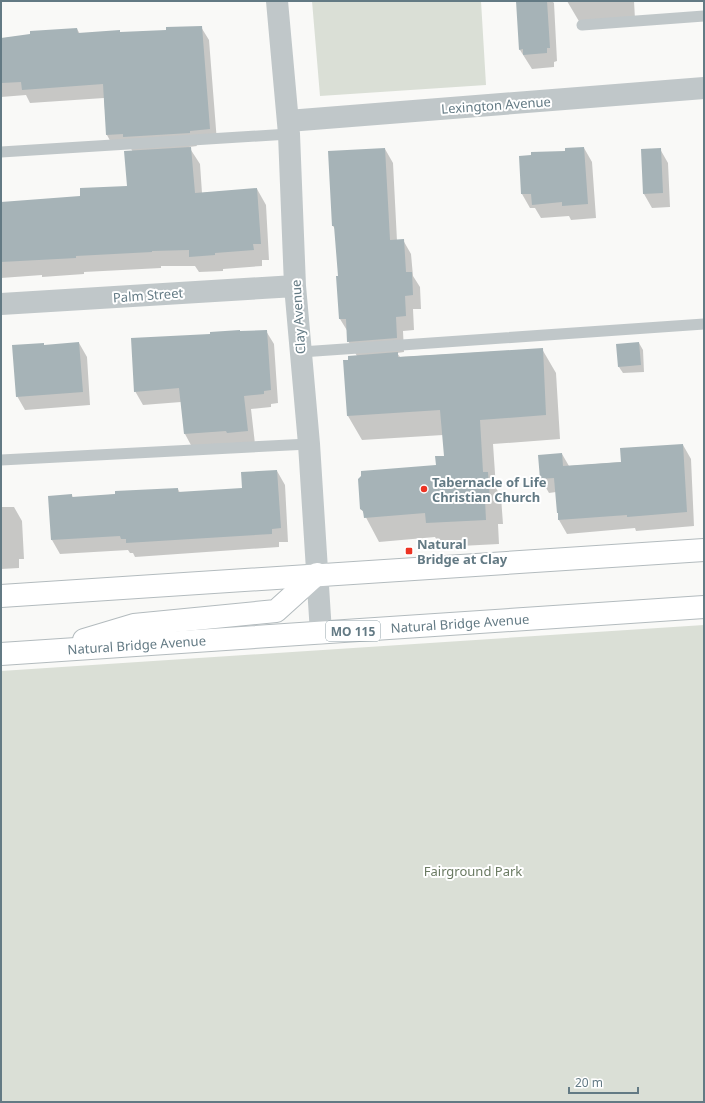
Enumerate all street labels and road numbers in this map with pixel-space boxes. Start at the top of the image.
street label: Lexington Avenue [441,92,551,118]
street label: Clay Avenue [286,279,310,355]
street label: Palm Street [112,284,184,306]
street label: Natural Bridge Avenue [390,610,530,637]
road number: MO 115 [326,621,380,641]
street label: Natural Bridge Avenue [67,631,207,659]

